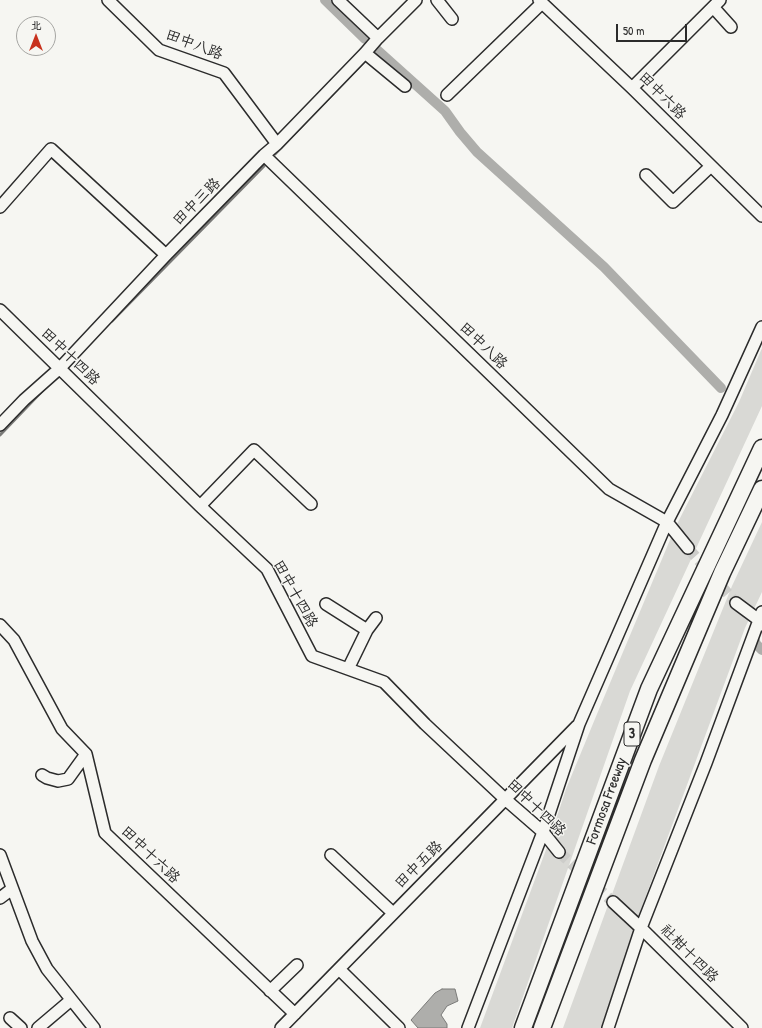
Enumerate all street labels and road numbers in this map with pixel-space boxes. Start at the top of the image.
street label: 田中八路 [163,26,225,64]
street label: 田中六路 [634,68,690,124]
street label: 田中三路 [169,174,225,230]
street label: 田中八路 [455,319,511,373]
street label: 田中十四路 [37,324,103,390]
street label: 田中十四路 [269,557,321,631]
road number: 3 [624,722,640,746]
street label: Formosa Freeway [583,755,631,847]
street label: 田中十四路 [503,775,569,841]
street label: 田中十六路 [117,822,183,888]
street label: 田中五路 [391,837,447,893]
street label: 社柑十四路 [656,921,722,987]

